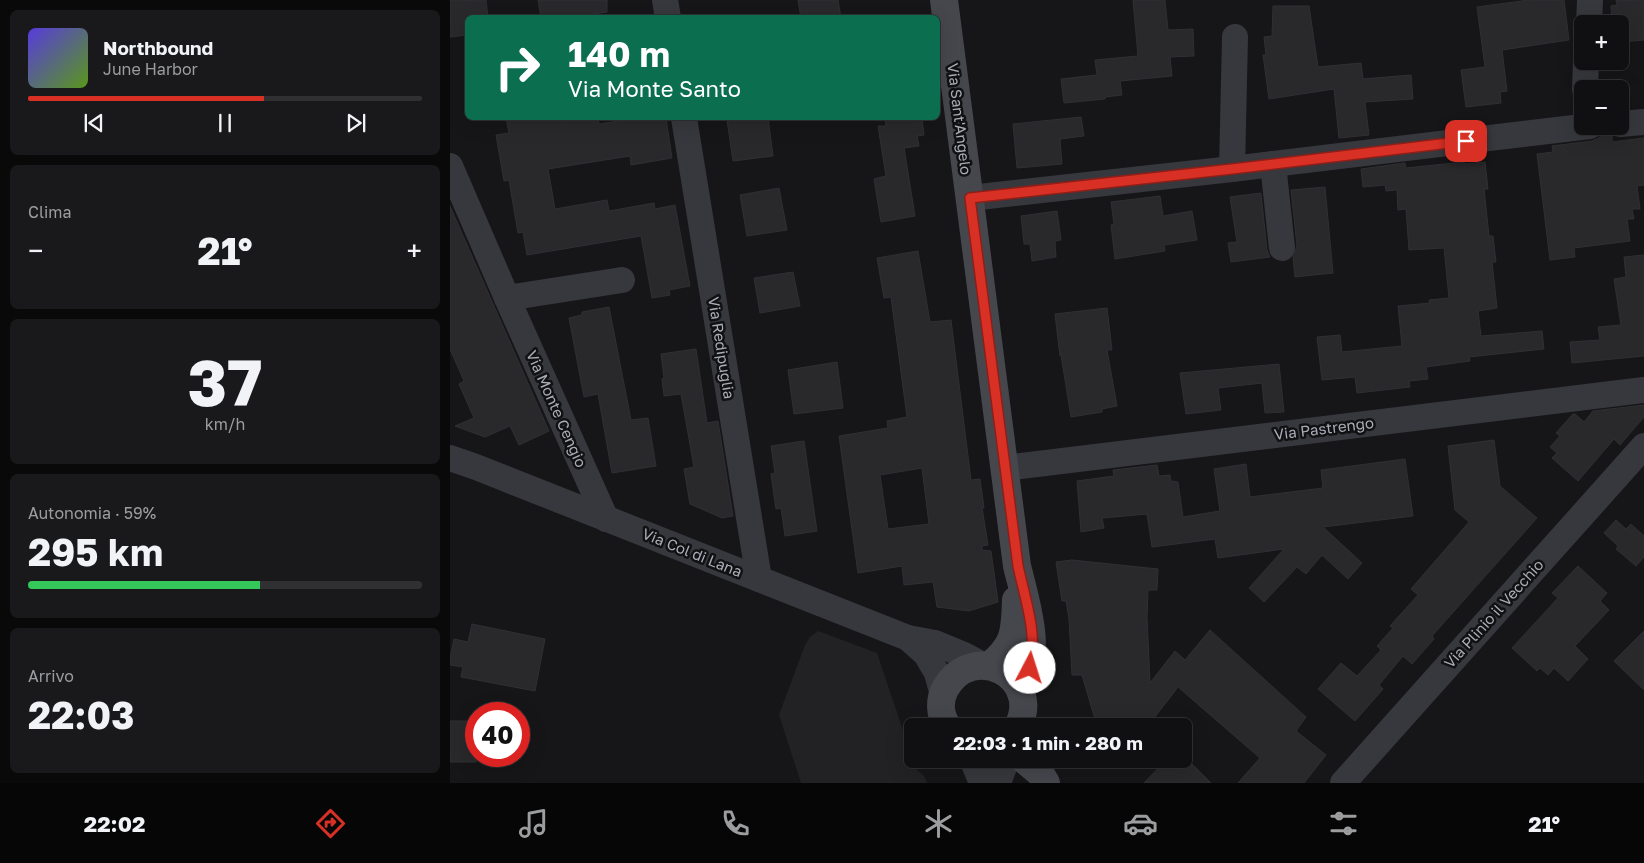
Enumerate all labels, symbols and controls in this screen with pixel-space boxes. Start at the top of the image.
map controls [1574,15,1629,135]
button: + [1574,15,1629,70]
text: 140 m [568,33,670,75]
icon: right [485,35,550,100]
text: Northbound [103,36,213,59]
text: June Harbor [103,59,198,79]
street label: Via Sant'Angelo [944,62,976,176]
text: Via Monte Santo [568,75,741,102]
button: − [1574,80,1629,135]
icon: previous [80,109,108,137]
icon: pause [211,109,239,137]
icon: next [342,109,370,137]
pin [1445,120,1487,162]
icon: arrive [1452,127,1480,155]
text: Clima [28,202,72,222]
text: 21° [198,228,253,273]
text: − [28,234,43,267]
text: + [407,234,422,267]
street label: Via Redipuglia [705,296,739,400]
text: 37 [187,342,263,420]
street label: Via Monte Cengio [523,347,591,470]
street label: Via Pastrengo [1273,413,1375,443]
text: km/h [205,414,245,434]
text: Autonomia · 59% [28,503,156,523]
street label: Via Col di Lana [640,524,745,580]
text: 295 km [28,529,163,574]
street label: Via Plinio il Vecchio [1440,555,1547,671]
position arrow [1003,641,1055,693]
text: Arrivo [28,666,74,686]
text: 22:03 [28,692,134,737]
speed limit sign: 40 [465,702,530,767]
text: 22:03 · 1 min · 280 m [953,731,1143,754]
icon: directions [313,806,348,841]
icon: music [516,806,551,841]
icon: phone [718,806,753,841]
icon: climate [921,806,956,841]
icon: car [1123,806,1158,841]
icon: filters [1326,806,1361,841]
text: 22:02 [84,810,145,837]
text: 21° [1528,810,1560,837]

